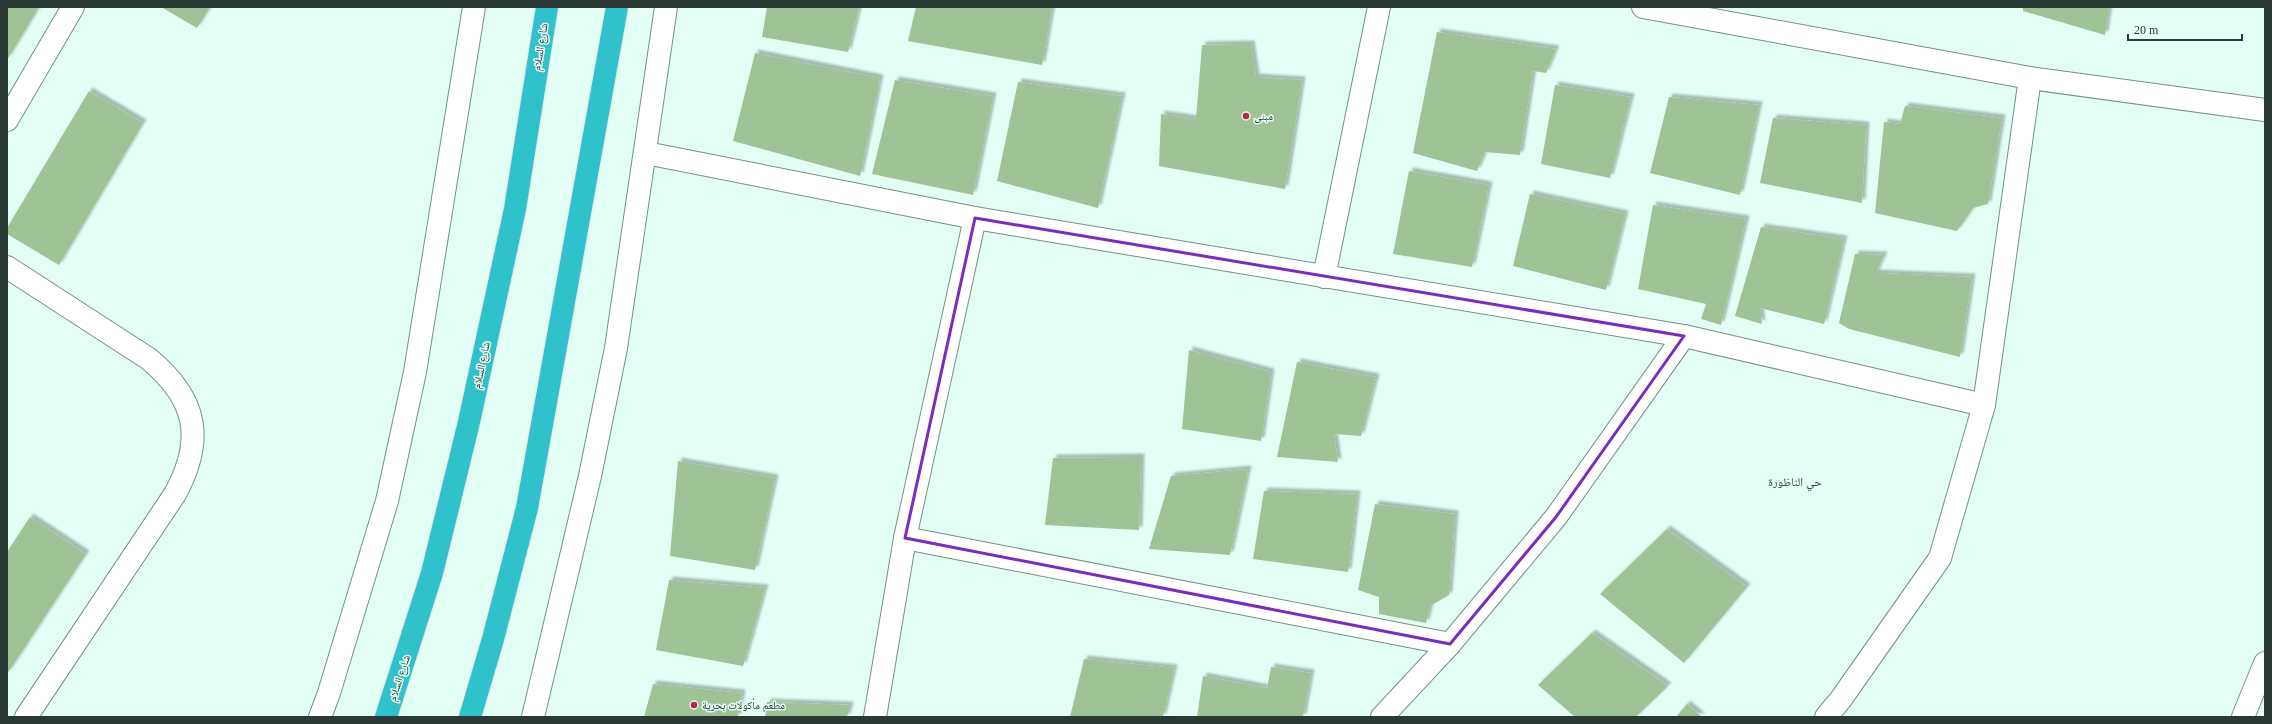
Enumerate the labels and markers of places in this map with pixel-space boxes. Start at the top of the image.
place label: مبنى [1254,110,1273,123]
marker: مبنى [1241,111,1251,121]
place label: مطعم مأكولات بحرية [702,698,785,713]
marker: مطعم مأكولات بحرية [689,700,699,710]

